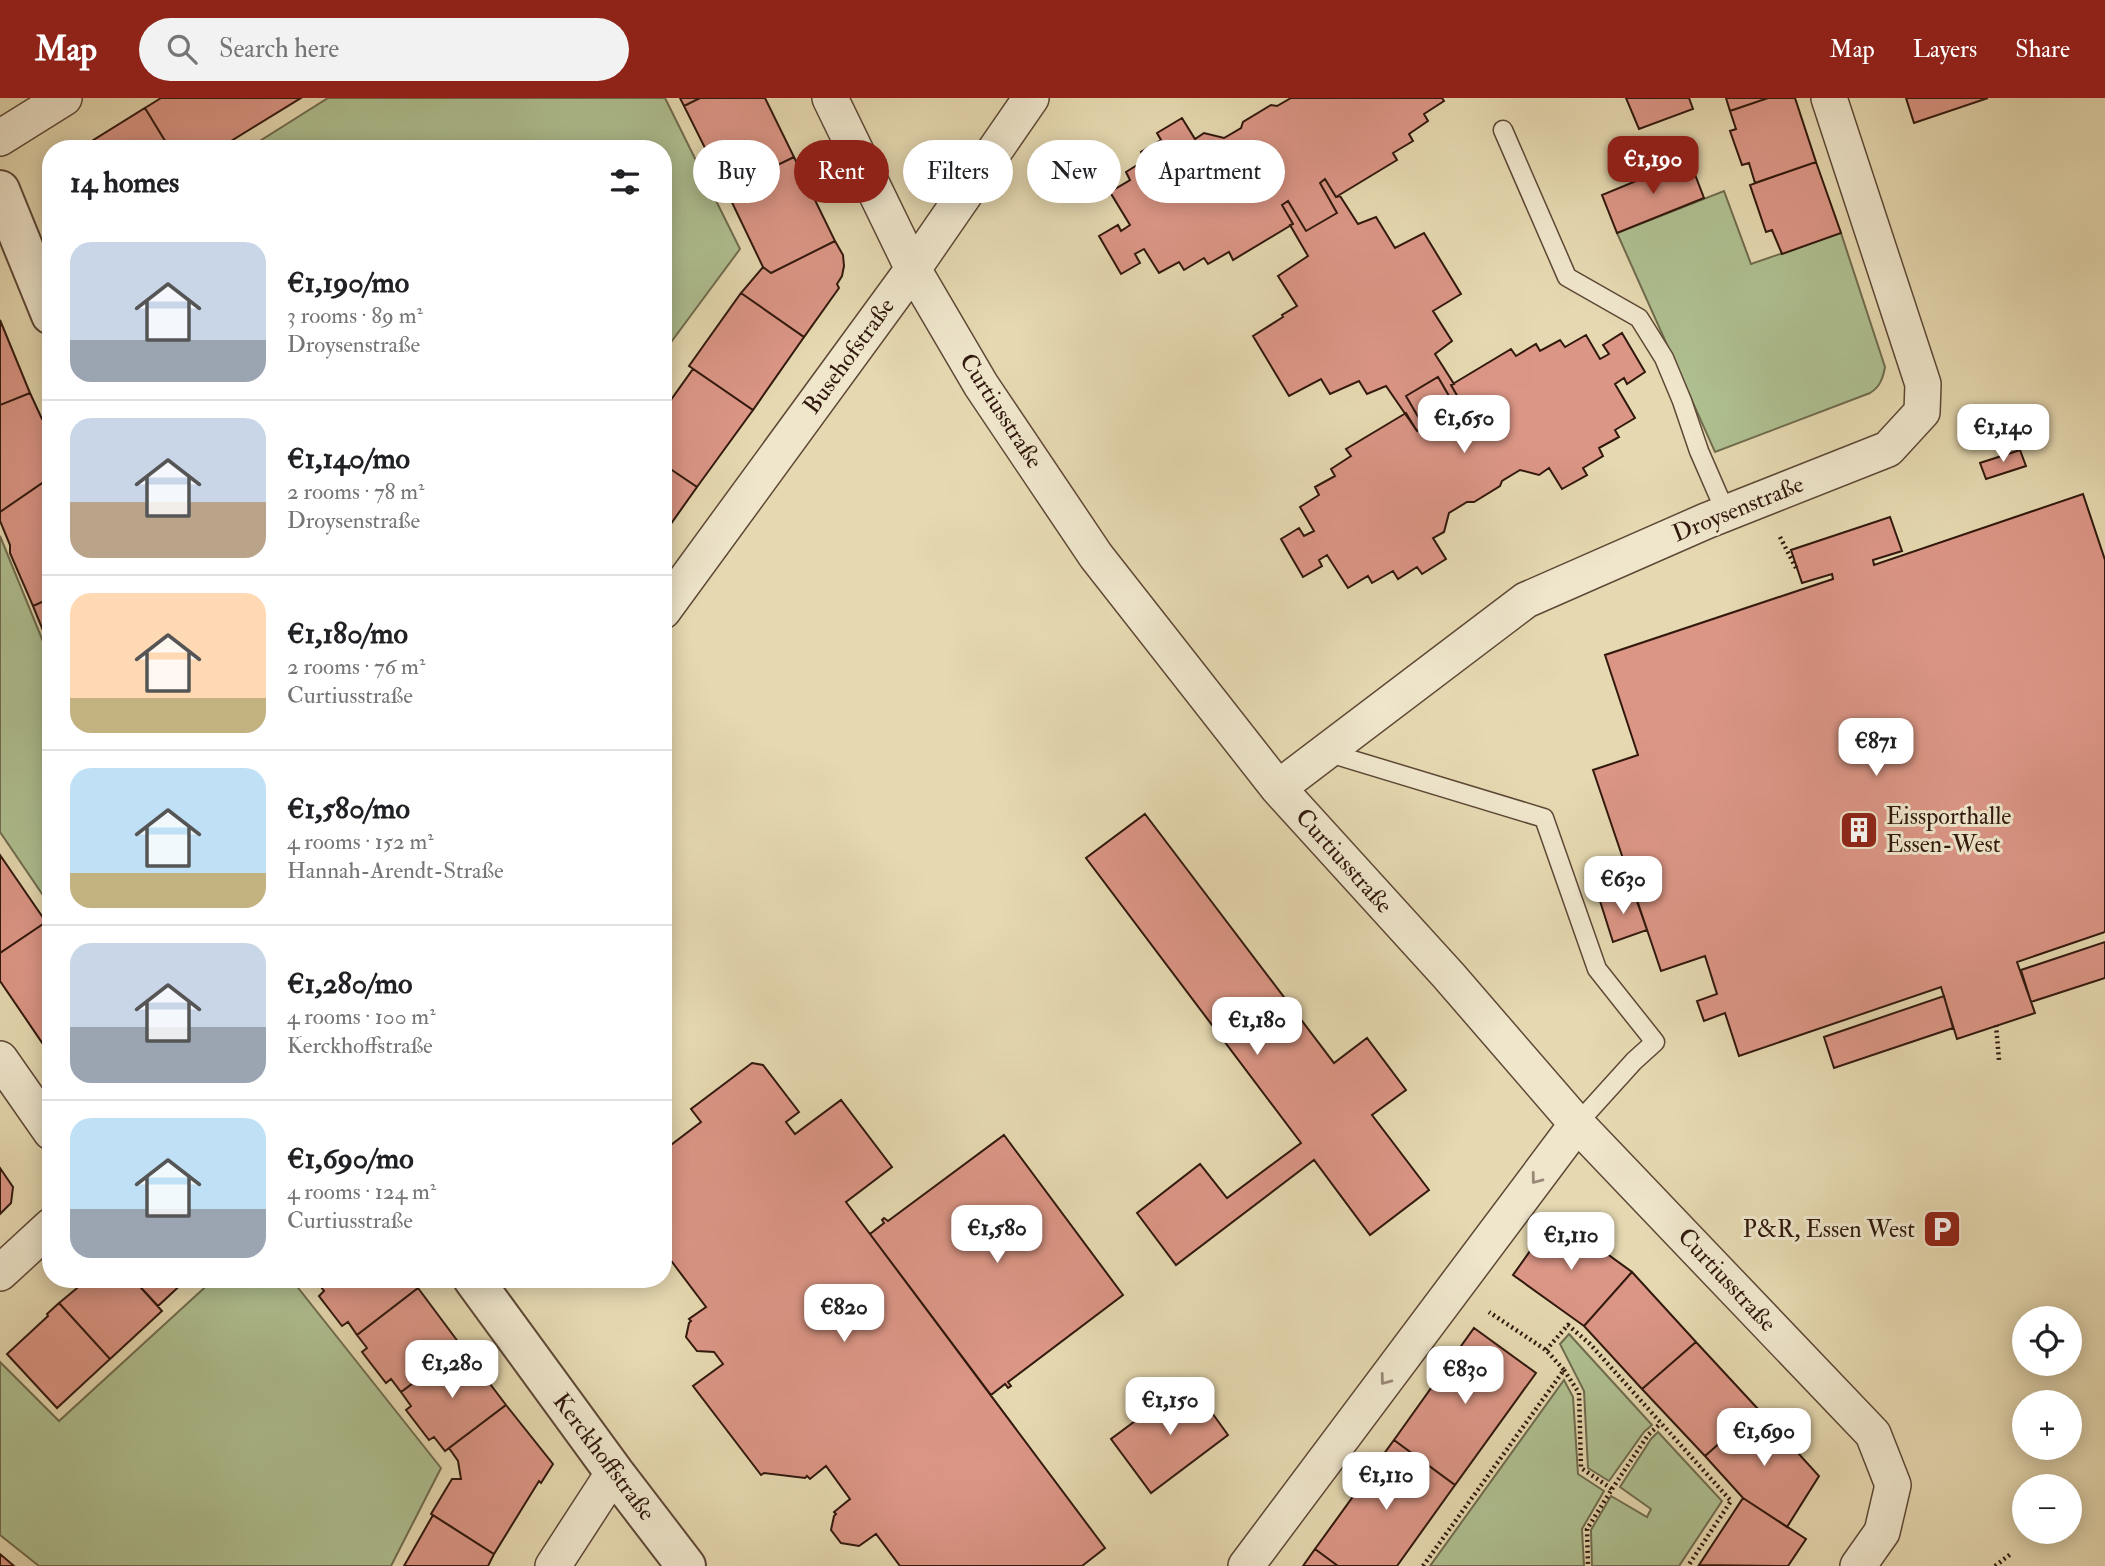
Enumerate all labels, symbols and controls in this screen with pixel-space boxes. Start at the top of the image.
search box [139,18,629,81]
text: Map [35,29,97,70]
icon: search [163,30,201,68]
text: Search here [219,33,339,65]
text: Map [1830,34,1875,65]
text: Layers [1913,34,1977,65]
text: Share [2015,34,2070,65]
pin: €1,190 [1596,136,1710,196]
chip: Buy [693,140,780,203]
chip: Rent [794,140,889,203]
chip: Filters [903,140,1013,203]
chip: New [1027,140,1121,203]
chip: Apartment [1135,140,1285,203]
text: €1,190 [1624,144,1682,173]
icon: filters [606,163,644,201]
text: 14 homes [70,164,179,201]
text: €1,190/mo [287,264,409,301]
icon: home [126,270,210,354]
street label: Busehofstraße [796,292,902,420]
text: 3 rooms · 89 m² [287,301,423,330]
text: Droysenstraße [287,330,420,359]
street label: Curtiusstraße [952,348,1050,474]
pin: €1,650 [1407,396,1521,455]
text: €1,650 [1434,403,1494,432]
pin: €1,140 [1946,404,2060,464]
text: €1,140 [1973,412,2033,441]
text: €1,140/mo [287,440,410,477]
icon: home [126,446,210,530]
street label: Droysenstraße [1668,469,1808,549]
text: 2 rooms · 78 m² [287,477,425,506]
text: Droysenstraße [287,506,420,535]
text: €1,180/mo [287,615,408,652]
icon: home [126,621,210,705]
text: 2 rooms · 76 m² [287,652,425,681]
text: Curtiusstraße [287,681,413,710]
pin: €871 [1835,718,1917,778]
text: €871 [1854,726,1898,755]
text: €1,580/mo [287,790,410,827]
icon: home [126,796,210,880]
place label: Eissporthalle Essen-West [1886,801,2011,860]
street label: Curtiusstraße [1289,802,1399,920]
building icon: Eissporthalle Essen-West [1838,809,1880,851]
text: 4 rooms · 152 m² [287,827,434,856]
text: Hannah-Arendt-Straße [287,856,504,885]
pin: €630 [1582,856,1664,916]
text: €630 [1600,864,1646,893]
text: €1,280/mo [287,965,412,1002]
icon: home [126,971,210,1055]
pin: €1,180 [1200,998,1314,1057]
text: 4 rooms · 100 m² [287,1002,436,1031]
text: €1,180 [1228,1005,1286,1034]
text: Kerckhoffstraße [287,1031,433,1060]
text: €1,690/mo [287,1140,414,1177]
icon: home [126,1146,210,1230]
one-way arrow [1532,1171,1544,1184]
text: 4 rooms · 124 m² [287,1177,436,1206]
text: Curtiusstraße [287,1206,413,1235]
pin: €1,580 [940,1206,1054,1265]
parking icon: P&R, Essen West [1921,1208,1963,1250]
pin: €1,110 [1514,1212,1628,1272]
text: €1,580 [967,1213,1027,1242]
place label: P&R, Essen West [1743,1214,1915,1245]
text: €1,110 [1543,1220,1599,1249]
street label: Curtiusstraße [1671,1221,1783,1339]
pin: €820 [803,1284,885,1344]
text: €820 [820,1292,868,1321]
map controls [2012,1306,2082,1544]
button: locate [2012,1306,2082,1376]
pin: €1,280 [395,1340,509,1400]
pin: €830 [1424,1346,1506,1406]
text: €1,280 [421,1348,483,1377]
text: €830 [1443,1354,1487,1383]
one-way arrow [1380,1373,1393,1385]
pin: €1,150 [1113,1378,1227,1437]
text: €1,150 [1142,1385,1198,1414]
street label: Kerckhoffstraße [546,1387,662,1527]
button: + [2012,1390,2082,1460]
pin: €1,690 [1707,1408,1821,1468]
text: €1,690 [1733,1416,1795,1445]
pin: €1,110 [1329,1452,1443,1512]
text: €1,110 [1358,1460,1414,1489]
button: − [2012,1474,2082,1544]

